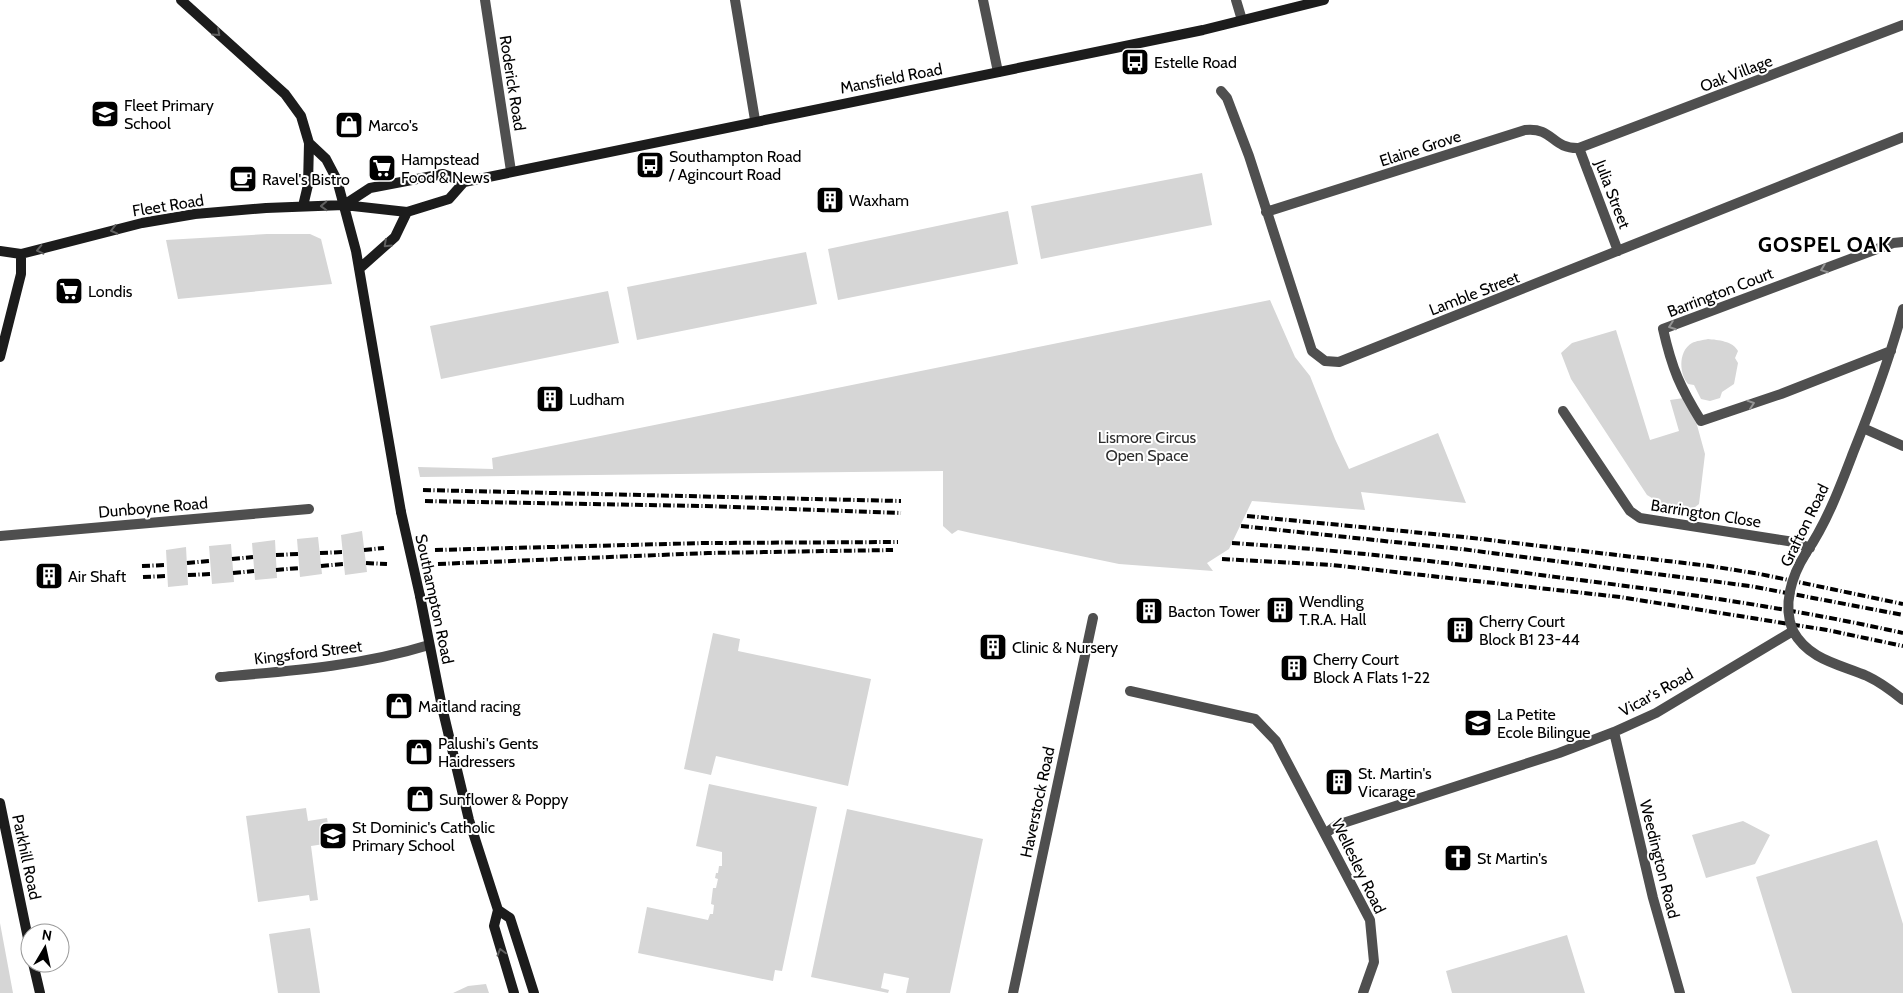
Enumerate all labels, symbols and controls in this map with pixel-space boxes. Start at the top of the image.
one-way arrow [212,27,221,36]
street label: Roderick Road [496,34,529,132]
bus stop icon: Estelle Road [1120,47,1150,77]
street label: Oak Village [1697,51,1775,96]
place label: Estelle Road [1154,53,1237,72]
street label: Mansfield Road [838,59,944,98]
place label: Fleet Primary School [124,96,214,133]
school or university icon: Fleet Primary School [90,99,120,129]
shop icon: Marco's [334,110,364,140]
place label: Marco's [368,116,419,135]
street label: Elaine Grove [1377,126,1463,171]
place label: Southampton Road / Agincourt Road [668,147,801,184]
place label: Hampstead Food & News [401,150,490,187]
bus stop icon: Southampton Road / Agincourt Road [635,150,665,180]
supermarket icon: Hampstead Food & News [367,153,397,183]
street label: Julia Street [1590,156,1634,232]
cafe icon: Ravel's Bistro [228,164,258,194]
place label: Ravel's Bistro [262,170,350,189]
building icon: Waxham [815,185,845,215]
street label: Fleet Road [131,190,205,221]
place label: Waxham [849,191,909,210]
one-way arrow [319,201,327,211]
one-way arrow [109,224,118,235]
district label: GOSPEL OAK [1758,232,1892,257]
one-way arrow [384,238,393,247]
one-way arrow [36,244,45,255]
street label: Barrington Court [1665,263,1776,321]
one-way arrow [1820,263,1829,273]
street label: Lamble Street [1426,267,1523,319]
supermarket icon: Londis [54,276,84,306]
place label: Londis [88,282,133,301]
one-way arrow [1668,320,1677,330]
building icon: Ludham [535,384,565,414]
place label: Ludham [569,390,625,409]
one-way arrow [1746,400,1754,410]
park label: Lismore Circus Open Space [1098,428,1197,465]
street label: Grafton Road [1776,481,1833,570]
street label: Dunboyne Road [97,493,209,522]
street label: Barrington Close [1649,495,1762,532]
street label: Southampton Road [411,532,458,666]
building icon: Air Shaft [34,561,64,591]
place label: Air Shaft [68,567,127,586]
place label: Wendling T.R.A. Hall [1299,592,1367,629]
building icon: Wendling T.R.A. Hall [1265,595,1295,625]
building icon: Bacton Tower [1134,596,1164,626]
place label: Bacton Tower [1168,602,1261,621]
place label: Cherry Court Block B1 23-44 [1479,612,1580,649]
building icon: Cherry Court Block B1 23-44 [1445,615,1475,645]
building icon: Clinic & Nursery [978,632,1008,662]
street label: Kingsford Street [253,636,364,669]
place label: Clinic & Nursery [1012,638,1118,657]
place label: Cherry Court Block A Flats 1-22 [1313,650,1430,687]
building icon: Cherry Court Block A Flats 1-22 [1279,653,1309,683]
street label: Vicar's Road [1616,664,1696,720]
shop icon: Maitland racing [384,691,414,721]
place label: Maitland racing [418,697,521,716]
place label: La Petite Ecole Bilingue [1497,705,1591,742]
school or university icon: La Petite Ecole Bilingue [1463,708,1493,738]
place label: Palushi's Gents Haidressers [438,734,539,771]
shop icon: Palushi's Gents Haidressers [404,737,434,767]
street label: Haverstock Road [1016,745,1059,859]
place label: St. Martin's Vicarage [1358,764,1432,801]
building icon: St. Martin's Vicarage [1324,767,1354,797]
shop icon: Sunflower & Poppy [405,784,435,814]
place label: Sunflower & Poppy [439,790,568,809]
street label: Weedington Road [1636,798,1683,920]
street label: Parkhill Road [8,813,45,902]
street label: Wellesley Road [1327,816,1390,917]
place label: St Dominic's Catholic Primary School [352,818,495,855]
school or university icon: St Dominic's Catholic Primary School [318,821,348,851]
church icon: St Martin's [1443,843,1473,873]
place label: St Martin's [1477,849,1548,868]
north arrow [20,923,70,973]
text: N [41,925,53,945]
one-way arrow [497,948,507,956]

